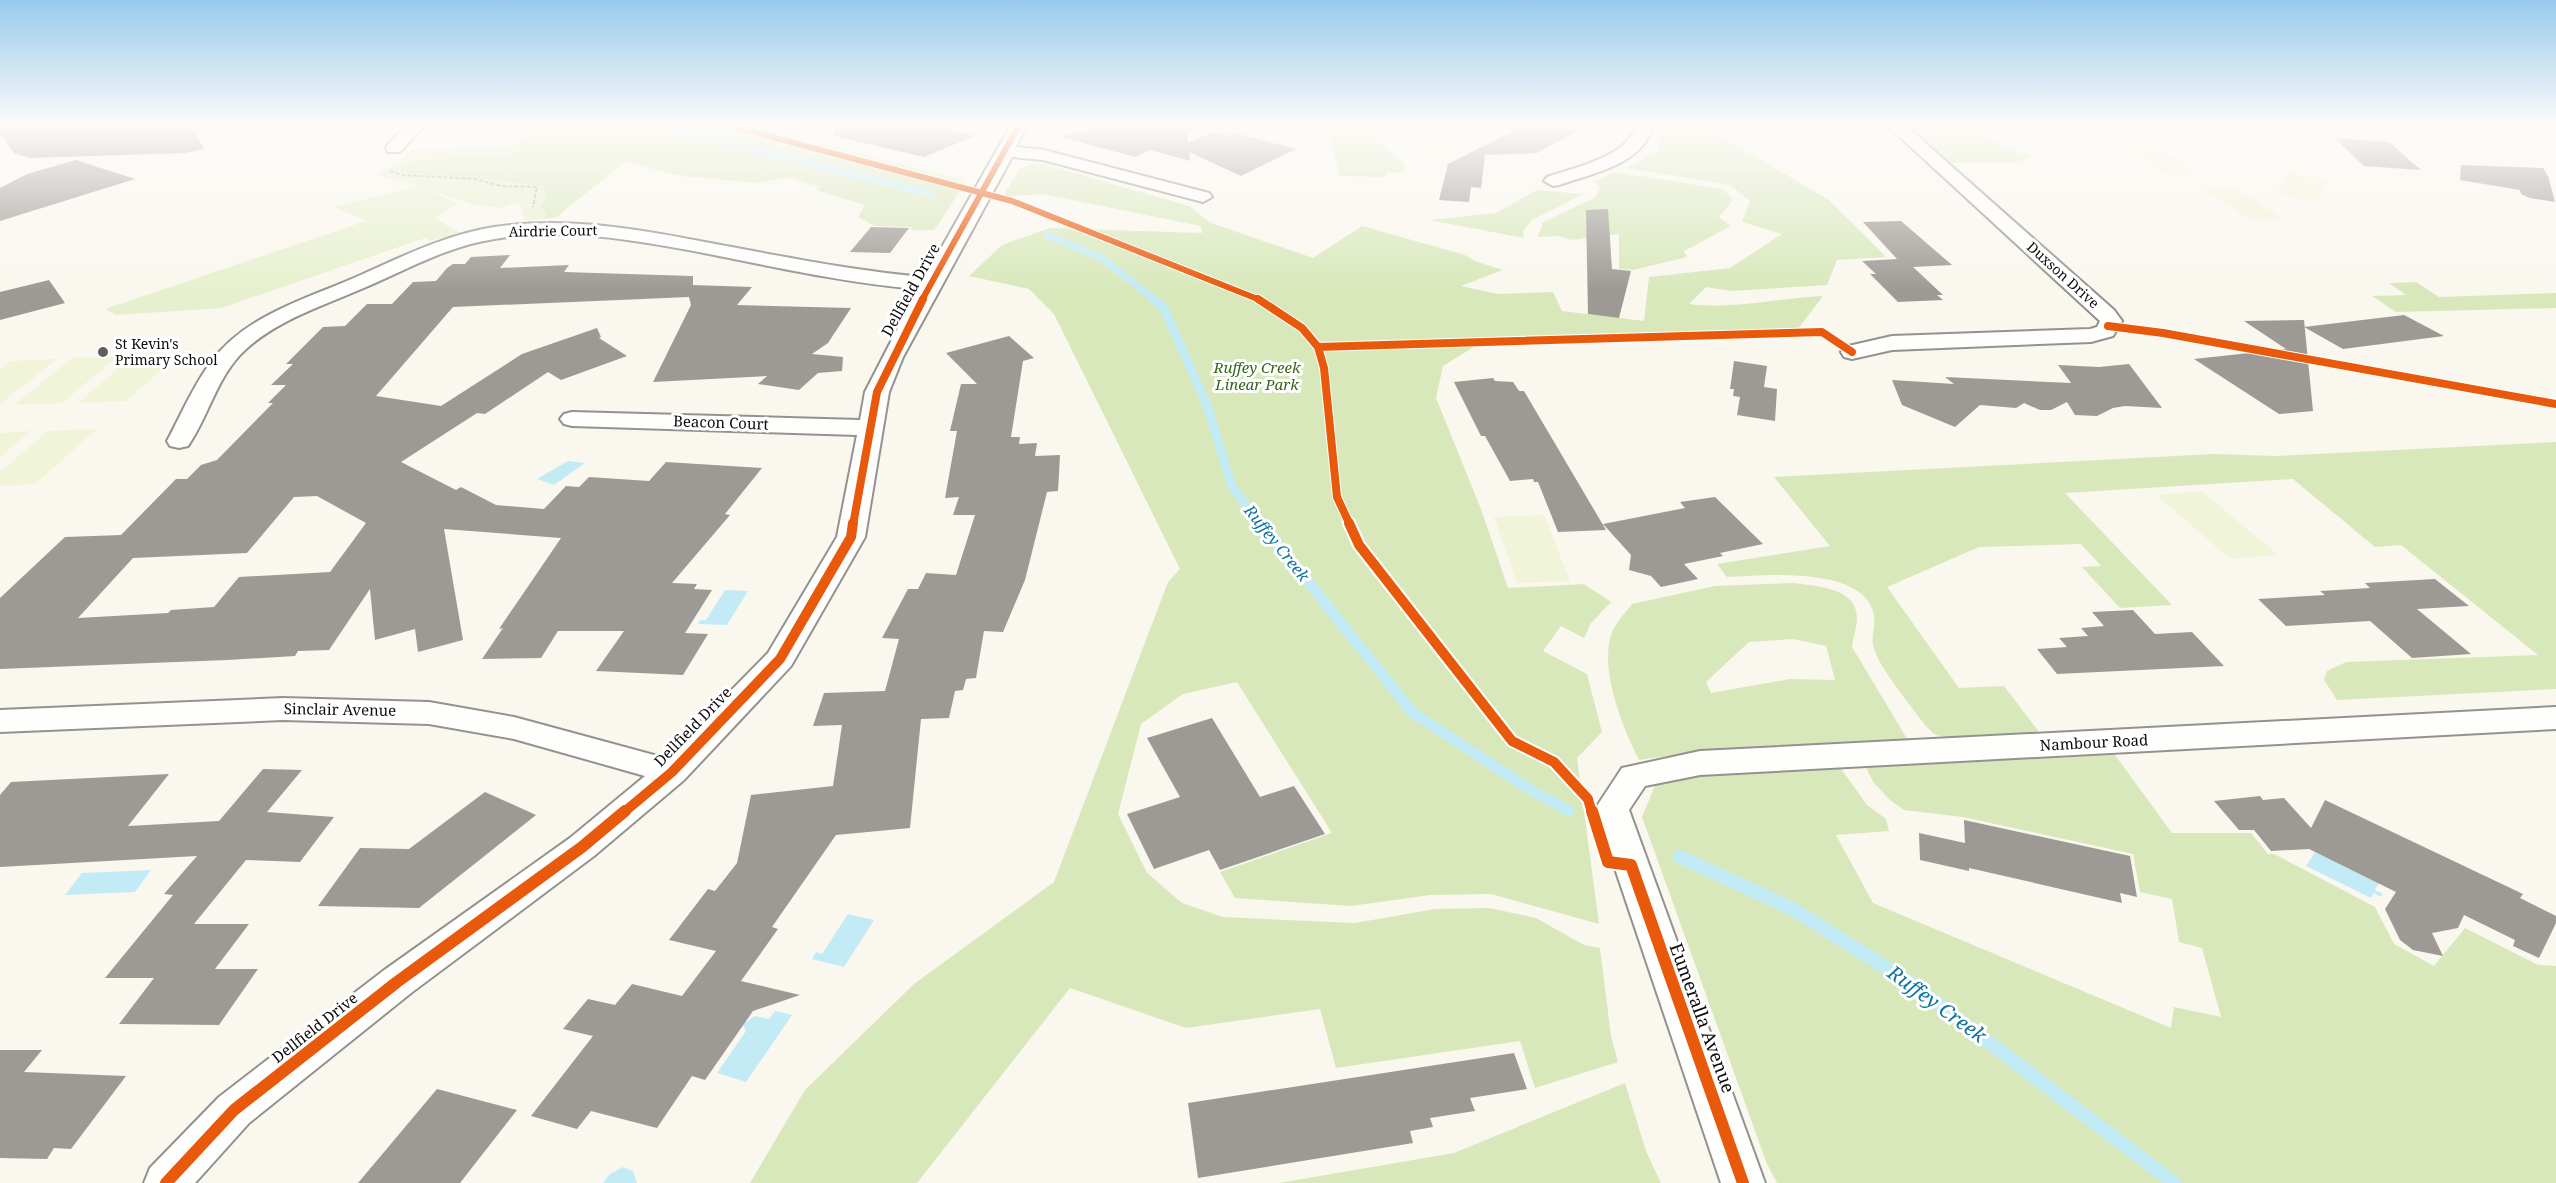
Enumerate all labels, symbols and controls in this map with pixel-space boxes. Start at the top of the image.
street label: Airdrie Court [508,220,598,241]
street label: Duxson Drive [2023,237,2104,312]
street label: Dellfield Drive [876,239,944,340]
place label: St Kevin's Primary School [115,334,218,369]
marker: St Kevin's Primary School [96,345,110,359]
park label: Ruffey Creek Linear Park [1213,357,1301,394]
street label: Beacon Court [673,410,769,434]
water label: Ruffey Creek [1239,499,1315,587]
street label: Dellfield Drive [649,682,735,770]
street label: Sinclair Avenue [284,698,396,720]
street label: Nambour Road [2039,729,2149,755]
street label: Eumeralla Avenue [1665,939,1741,1096]
water label: Ruffey Creek [1882,958,1993,1049]
street label: Dellfield Drive [267,987,361,1067]

